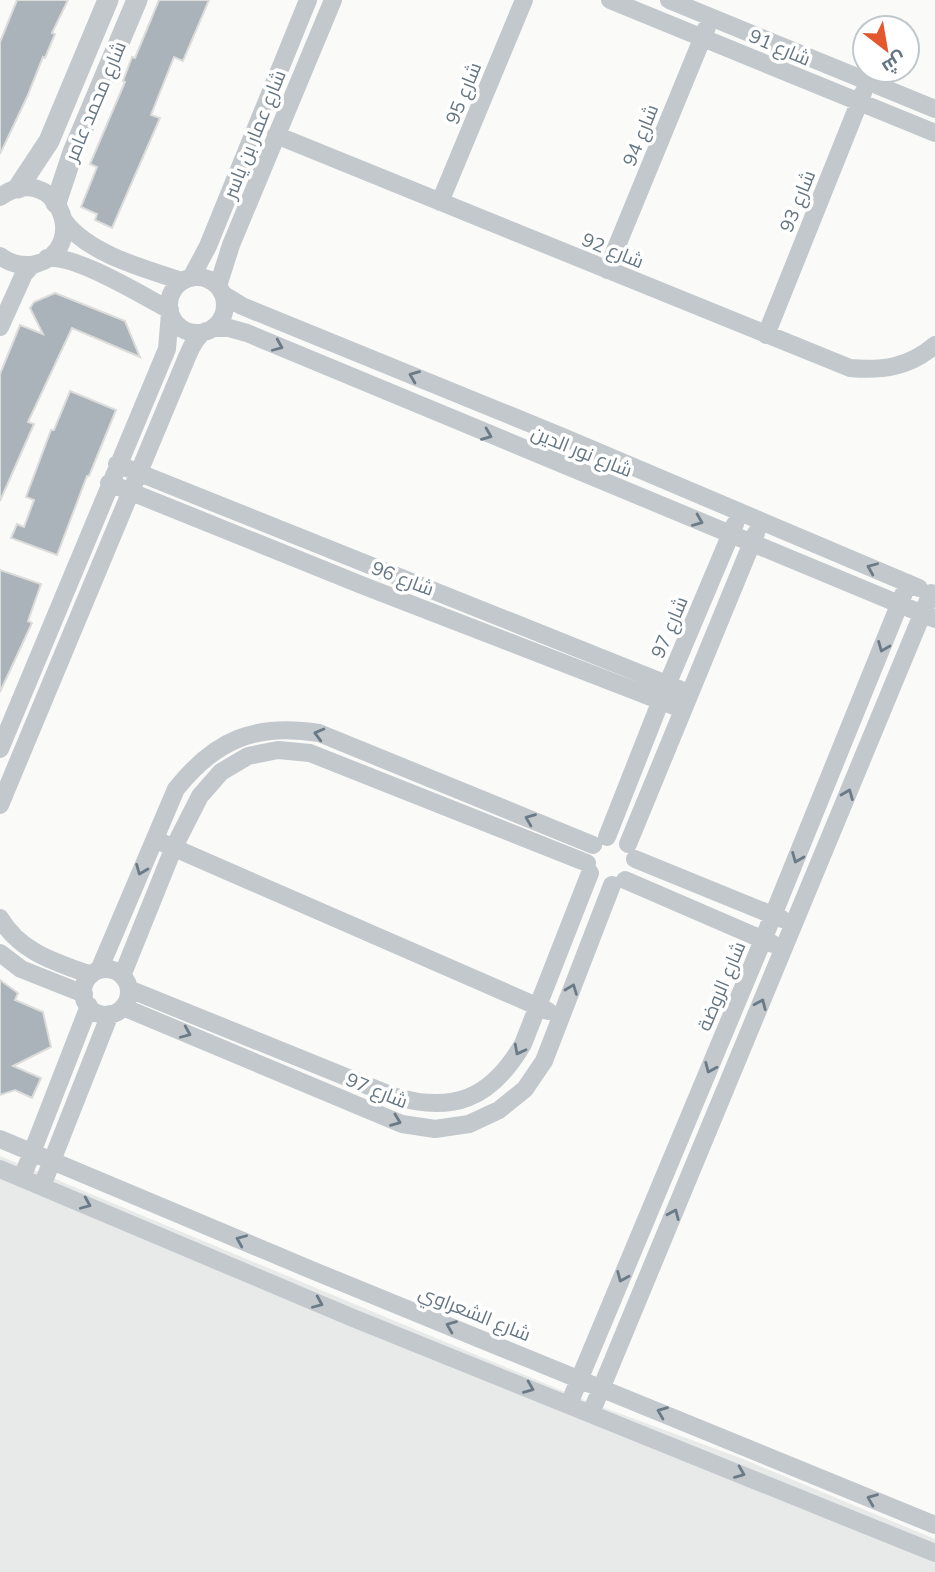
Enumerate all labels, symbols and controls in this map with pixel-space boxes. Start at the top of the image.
north arrow [851,14,921,84]
street label: شارع 91 [745,23,814,73]
street label: شارع محمد عامر [59,37,133,166]
text: ش [878,47,911,80]
street label: شارع 95 [440,59,488,128]
street label: شارع عمار بن ياسر [217,66,293,203]
street label: شارع 94 [617,101,665,170]
street label: شارع 93 [774,167,822,236]
street label: شارع 92 [578,227,647,275]
one-way arrow [271,338,283,352]
one-way arrow [408,371,420,385]
street label: شارع نور الدين [527,420,636,484]
one-way arrow [481,426,493,440]
one-way arrow [691,513,703,527]
street label: شارع 96 [368,555,437,603]
one-way arrow [867,562,879,576]
street label: شارع 97 [645,593,695,662]
one-way arrow [877,640,891,652]
one-way arrow [313,728,325,742]
one-way arrow [840,789,854,801]
one-way arrow [524,813,537,827]
one-way arrow [791,850,805,863]
one-way arrow [135,863,149,875]
street label: شارع الروضة [691,938,752,1035]
one-way arrow [564,983,578,996]
one-way arrow [753,999,767,1011]
one-way arrow [179,1025,192,1039]
one-way arrow [514,1043,527,1055]
one-way arrow [704,1060,718,1073]
street label: شارع 97 [342,1067,411,1115]
one-way arrow [389,1112,401,1126]
one-way arrow [78,1196,91,1210]
one-way arrow [665,1209,679,1221]
one-way arrow [235,1234,248,1248]
one-way arrow [616,1270,630,1283]
street label: شارع الشعراوي [414,1280,535,1349]
one-way arrow [311,1294,323,1308]
one-way arrow [446,1321,458,1335]
one-way arrow [522,1379,534,1393]
one-way arrow [656,1406,669,1420]
one-way arrow [733,1465,745,1479]
one-way arrow [867,1493,879,1507]

